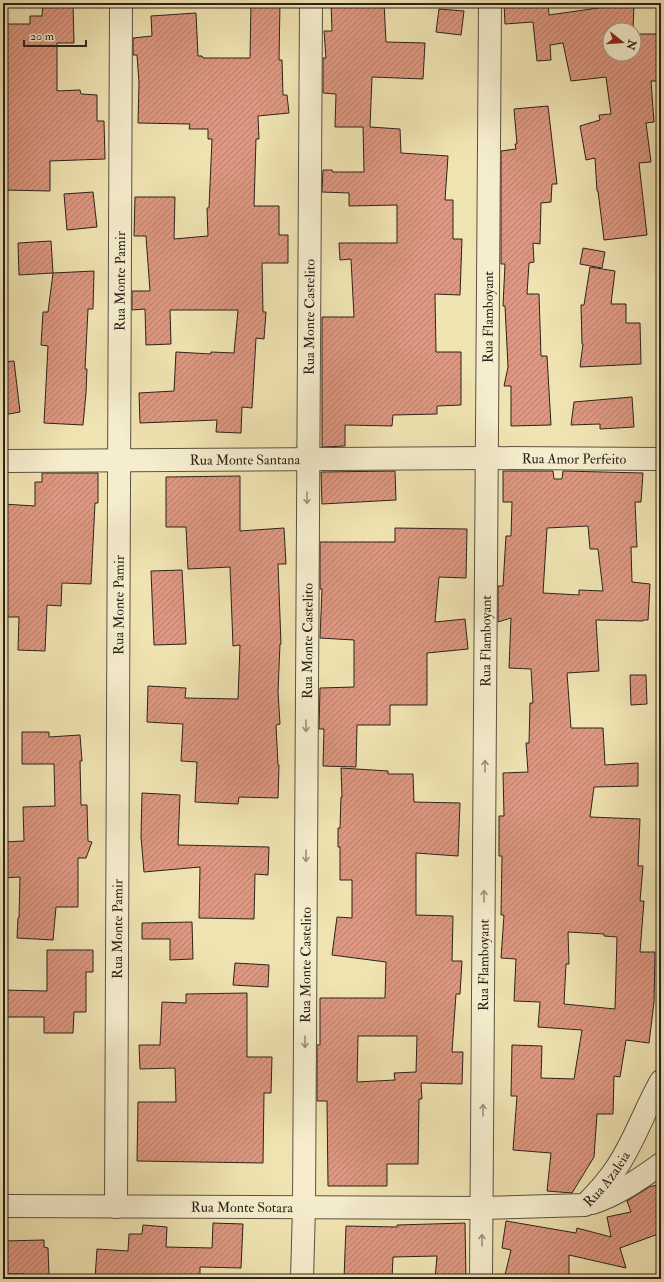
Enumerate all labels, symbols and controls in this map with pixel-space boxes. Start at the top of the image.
scale bar [24,22,86,48]
north arrow [602,22,642,62]
text: 20 m [30,29,55,44]
text: N [623,37,639,52]
street label: Rua Monte Pamir [112,230,129,331]
street label: Rua Monte Castelito [301,259,319,375]
street label: Rua Flamboyant [479,271,498,363]
street label: Rua Amor Perfeito [522,450,627,468]
street label: Rua Monte Santana [190,451,300,469]
one-way arrow [303,491,311,504]
street label: Rua Monte Pamir [110,554,128,655]
street label: Rua Monte Castelito [299,583,317,699]
street label: Rua Flamboyant [477,595,496,687]
one-way arrow [302,719,310,732]
one-way arrow [481,760,489,773]
one-way arrow [302,849,310,862]
street label: Rua Monte Pamir [109,878,126,979]
one-way arrow [480,890,488,903]
street label: Rua Monte Castelito [297,907,315,1023]
street label: Rua Flamboyant [475,919,493,1011]
one-way arrow [301,1035,309,1048]
one-way arrow [479,1104,487,1117]
street label: Rua Azaleia [580,1148,634,1211]
street label: Rua Monte Sotara [191,1199,293,1216]
one-way arrow [478,1234,486,1247]

